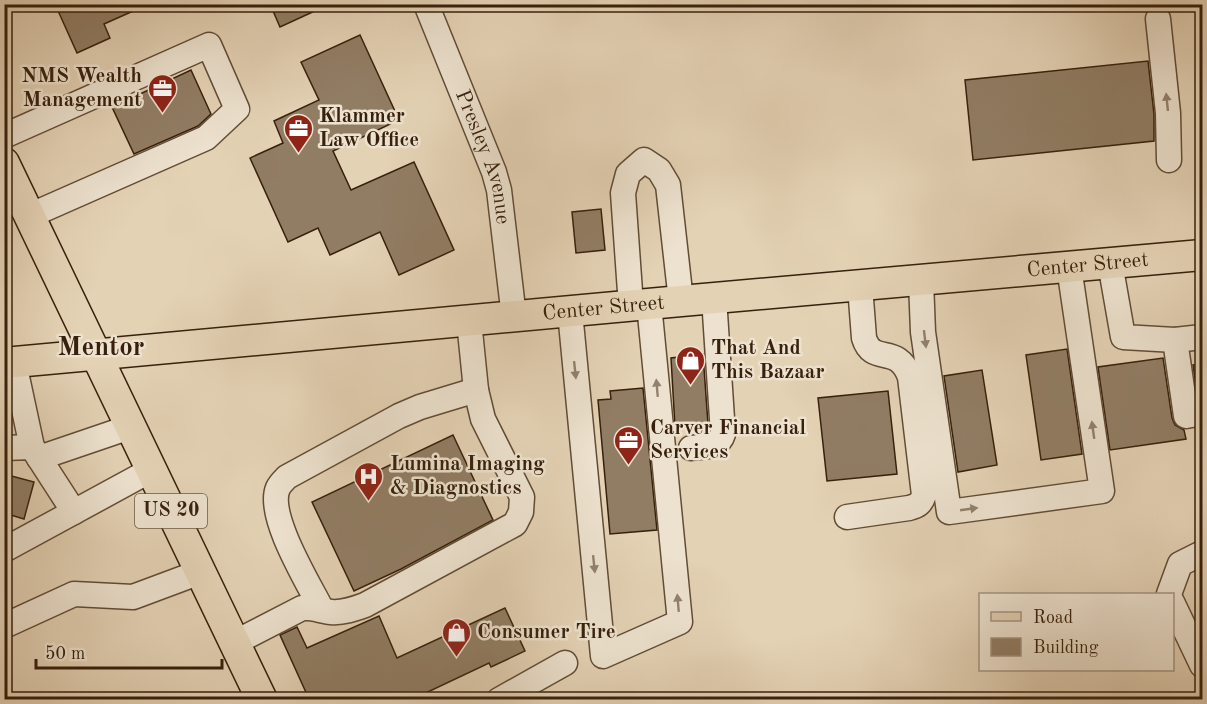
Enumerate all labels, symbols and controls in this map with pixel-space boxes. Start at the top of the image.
place label: NMS Wealth Management [21,66,142,111]
office icon: NMS Wealth Management [147,72,179,114]
street label: Presley Avenue [451,87,513,225]
one-way arrow [1162,93,1172,112]
place label: Klammer Law Office [319,106,419,151]
office icon: Klammer Law Office [282,112,314,154]
street label: Center Street [1026,249,1149,281]
street label: Center Street [542,292,665,324]
one-way arrow [920,330,929,349]
district label: Mentor [58,334,145,361]
place label: That And This Bazaar [711,338,825,383]
shop icon: That And This Bazaar [674,344,706,386]
one-way arrow [570,361,580,380]
one-way arrow [652,378,662,397]
place label: Carver Financial Services [650,418,806,463]
one-way arrow [1088,421,1097,440]
office icon: Carver Financial Services [613,424,645,466]
place label: Lumina Imaging & Diagnostics [390,454,545,499]
hospital icon: Lumina Imaging & Diagnostics [353,460,385,502]
road number: US 20 [135,494,207,528]
one-way arrow [960,504,979,514]
one-way arrow [589,555,599,574]
one-way arrow [673,593,683,612]
legend [979,593,1174,671]
text: Road [1033,609,1073,627]
shop icon: Consumer Tire [440,616,472,658]
place label: Consumer Tire [477,622,616,643]
scale bar [36,632,222,670]
text: Building [1033,639,1099,657]
text: 50 m [45,645,85,663]

